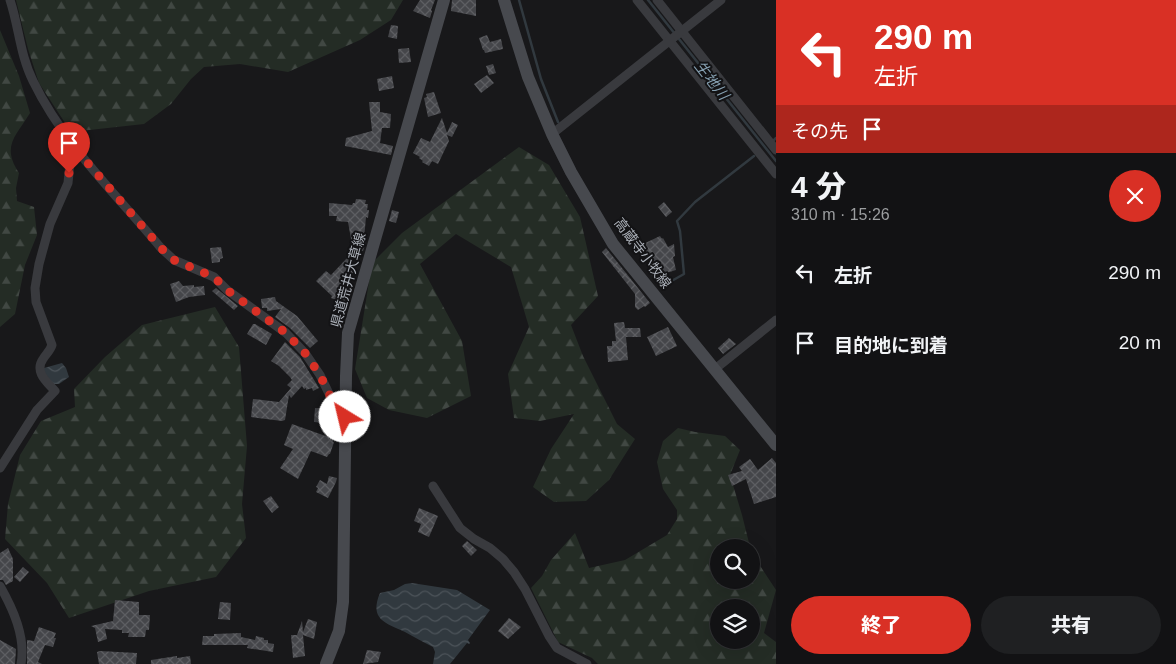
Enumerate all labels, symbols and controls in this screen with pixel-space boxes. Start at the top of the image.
text: 290 m [874,17,973,56]
icon: left [791,20,856,85]
water label: 生地川 [691,57,734,105]
text: 左折 [874,64,918,89]
icon: arrive [858,115,886,143]
text: その先 [791,121,848,142]
pin [48,122,90,173]
icon: arrive [55,129,83,157]
text: 4 分 [791,170,846,203]
button: close [1109,170,1161,222]
text: 310 m · 15:26 [791,206,890,223]
street label: 高蔵寺小牧線 [611,215,675,291]
street label: 県道荒井大草線 [328,231,368,329]
icon: left [791,259,819,287]
text: 290 m [1108,262,1161,283]
text: 左折 [834,265,872,286]
icon: arrive [791,329,819,357]
text: 20 m [1119,332,1161,353]
text: 目的地に到着 [834,335,948,356]
position arrow [318,390,370,442]
map controls [710,539,760,649]
button: search [710,539,760,589]
button: 終了 [791,596,971,654]
button: 共有 [981,596,1161,654]
button: layers [710,599,760,649]

